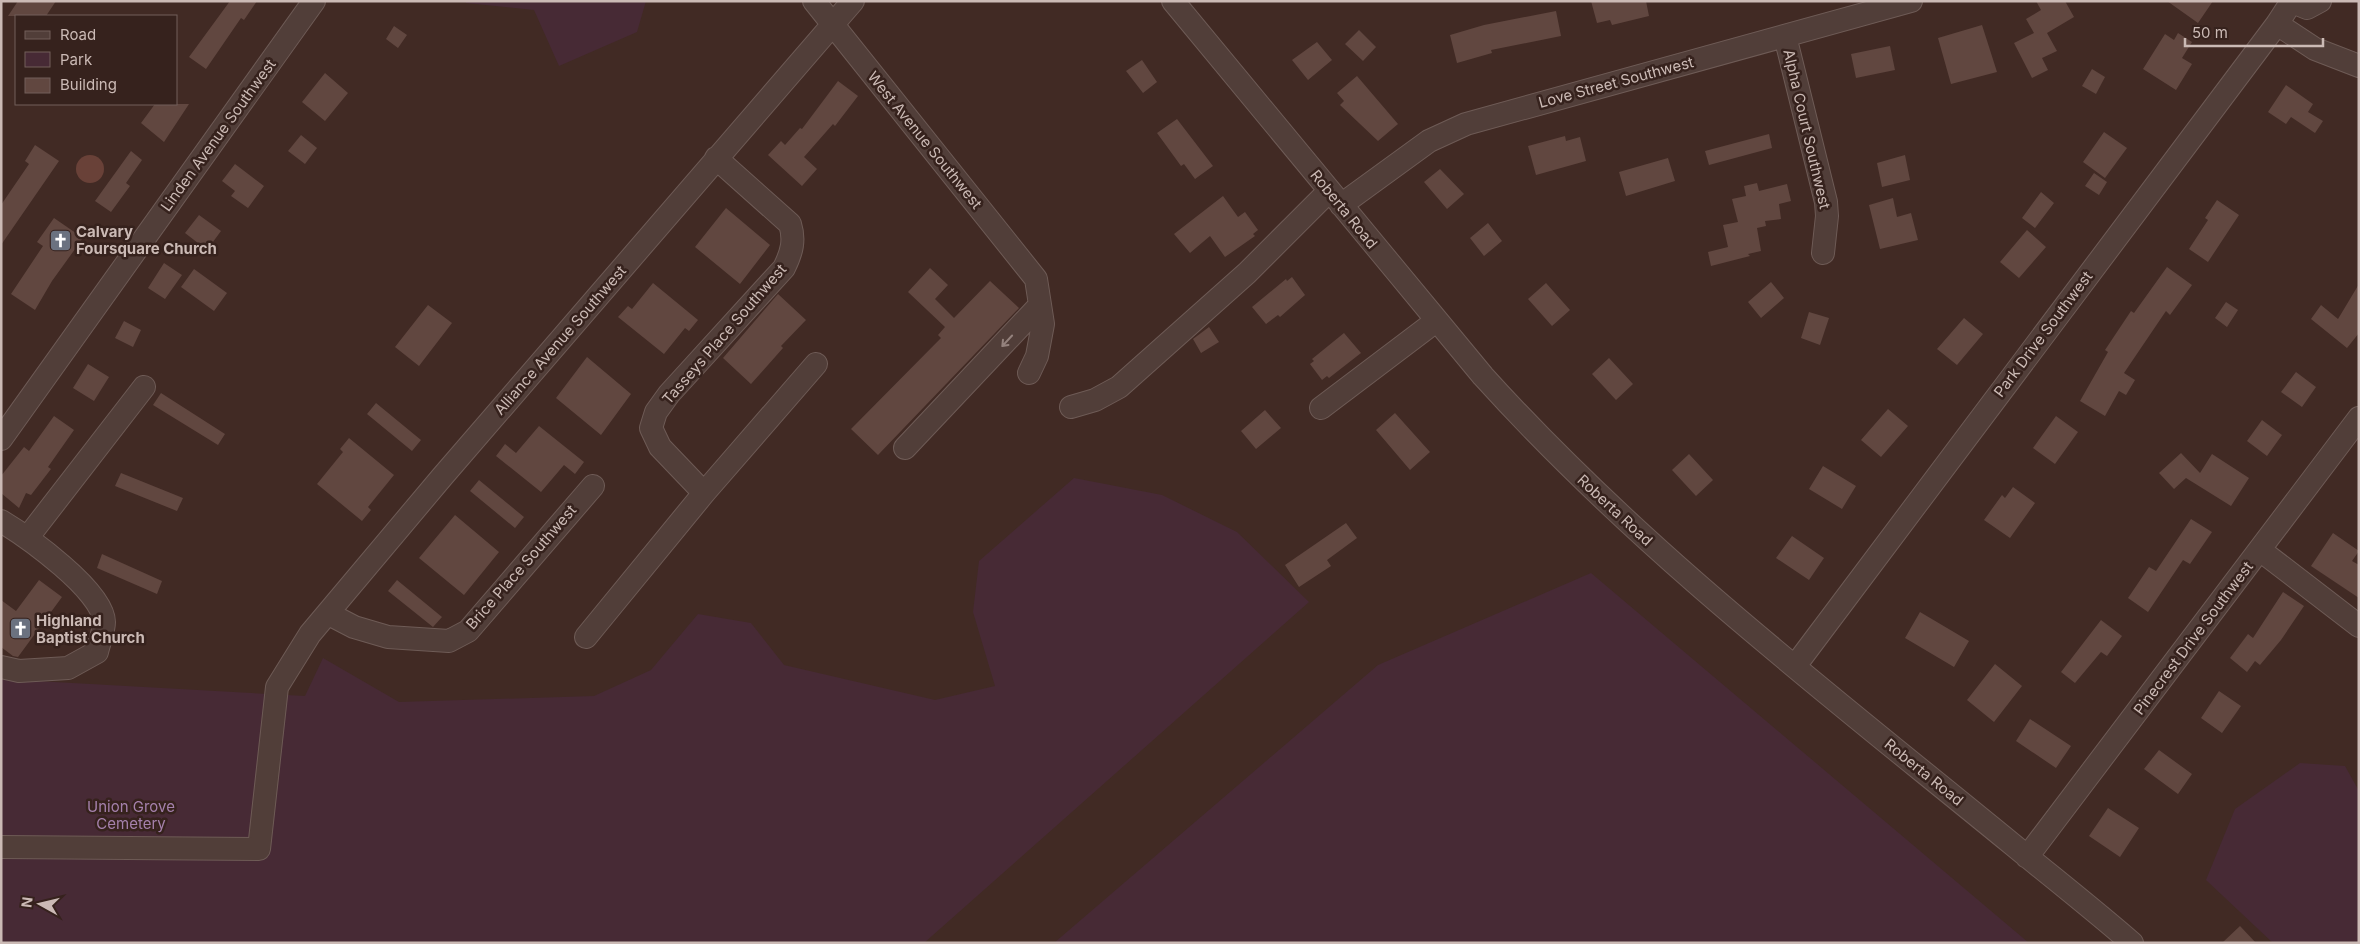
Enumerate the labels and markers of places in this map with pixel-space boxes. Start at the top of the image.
place label: Calvary Foursquare Church [76,222,217,258]
church icon: Calvary Foursquare Church [48,228,72,252]
place label: Highland Baptist Church [36,611,145,647]
church icon: Highland Baptist Church [8,617,32,641]

